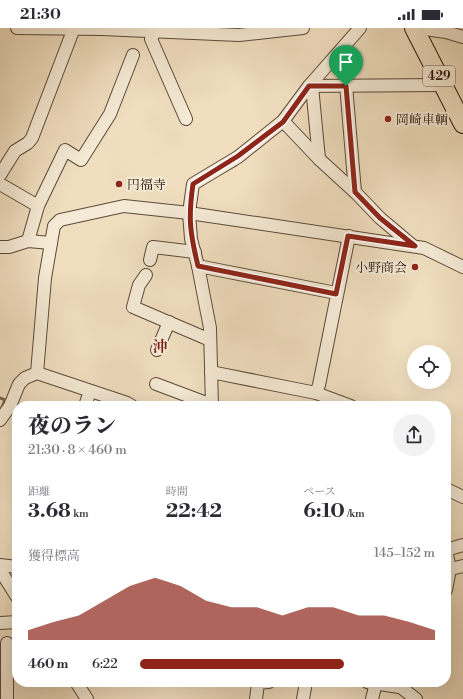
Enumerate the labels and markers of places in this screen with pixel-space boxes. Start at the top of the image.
pin [329,45,363,86]
place label: 岡崎車輌 [396,112,448,128]
marker: 岡崎車輌 [383,114,393,124]
place label: 円福寺 [127,177,166,193]
marker: 円福寺 [114,179,124,189]
place label: 小野商会 [355,260,407,276]
marker: 小野商会 [410,262,420,272]

